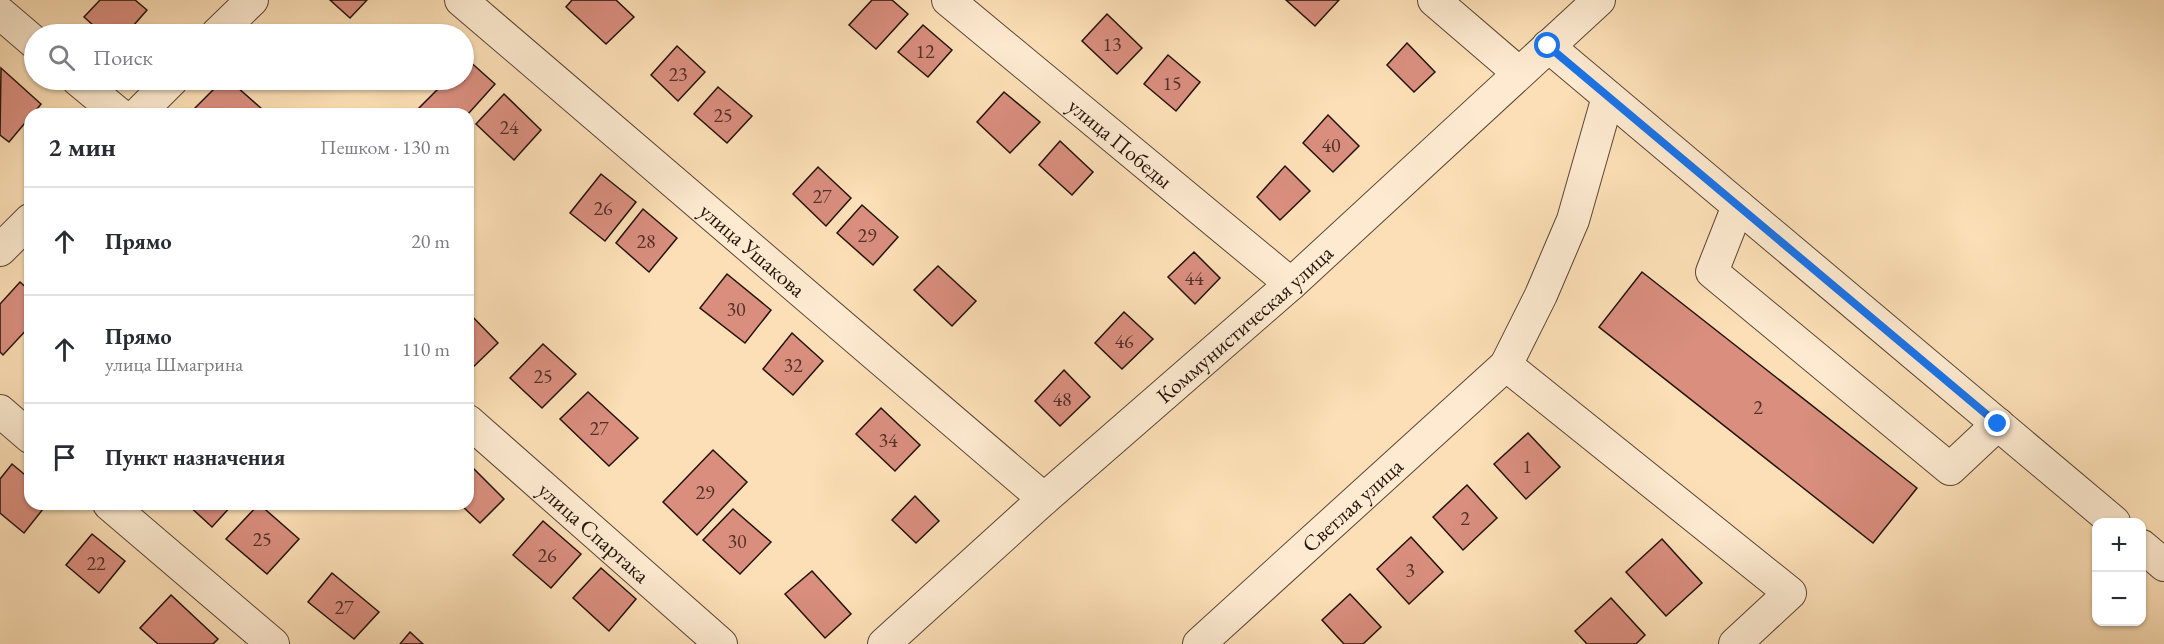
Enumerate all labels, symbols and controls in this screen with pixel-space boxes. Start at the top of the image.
search box [24,24,474,90]
house number: 13 [1102,31,1122,57]
route start [1534,32,1560,58]
house number: 12 [915,38,935,64]
icon: search [45,41,78,74]
text: Поиск [93,43,153,72]
house number: 23 [668,61,688,87]
house number: 15 [1162,70,1182,96]
street label: улица Победы [1062,91,1179,195]
house number: 25 [713,102,733,128]
house number: 24 [499,114,519,140]
text: 2 мин [48,130,116,164]
house number: 40 [1321,132,1341,158]
text: Пешком · 130 m [320,134,450,160]
house number: 27 [812,183,832,209]
house number: 26 [593,195,613,221]
street label: улица Ушакова [693,196,812,304]
house number: 29 [857,222,877,248]
icon: ahead [48,225,81,258]
text: Прямо [105,227,172,256]
text: 20 m [411,228,450,254]
house number: 28 [636,228,656,254]
street label: Коммунистическая улица [1150,239,1339,410]
house number: 44 [1184,265,1204,291]
house number: 30 [726,296,746,322]
text: Прямо [105,322,172,351]
house number: 46 [1114,328,1134,354]
icon: ahead [48,333,81,366]
text: 110 m [402,336,450,362]
text: улица Шмагрина [105,351,243,377]
house number: 32 [783,352,803,378]
house number: 25 [533,363,553,389]
house number: 48 [1052,386,1072,412]
house number: 2 [1753,394,1763,420]
route end [1984,410,2010,436]
house number: 27 [589,415,609,441]
house number: 34 [878,427,898,453]
icon: arrive [48,441,81,474]
text: Пункт назначения [105,443,285,472]
street label: Светлая улица [1296,452,1409,559]
house number: 1 [1522,453,1532,479]
street label: улица Спартака [532,475,656,590]
house number: 29 [695,479,715,505]
house number: 2 [1460,505,1470,531]
map controls [2092,518,2146,626]
button: + [2092,518,2146,572]
house number: 25 [252,526,272,552]
house number: 30 [727,528,747,554]
house number: 26 [537,542,557,568]
house number: 22 [86,550,106,576]
house number: 3 [1405,557,1415,583]
button: − [2092,572,2146,626]
house number: 27 [334,594,354,620]

